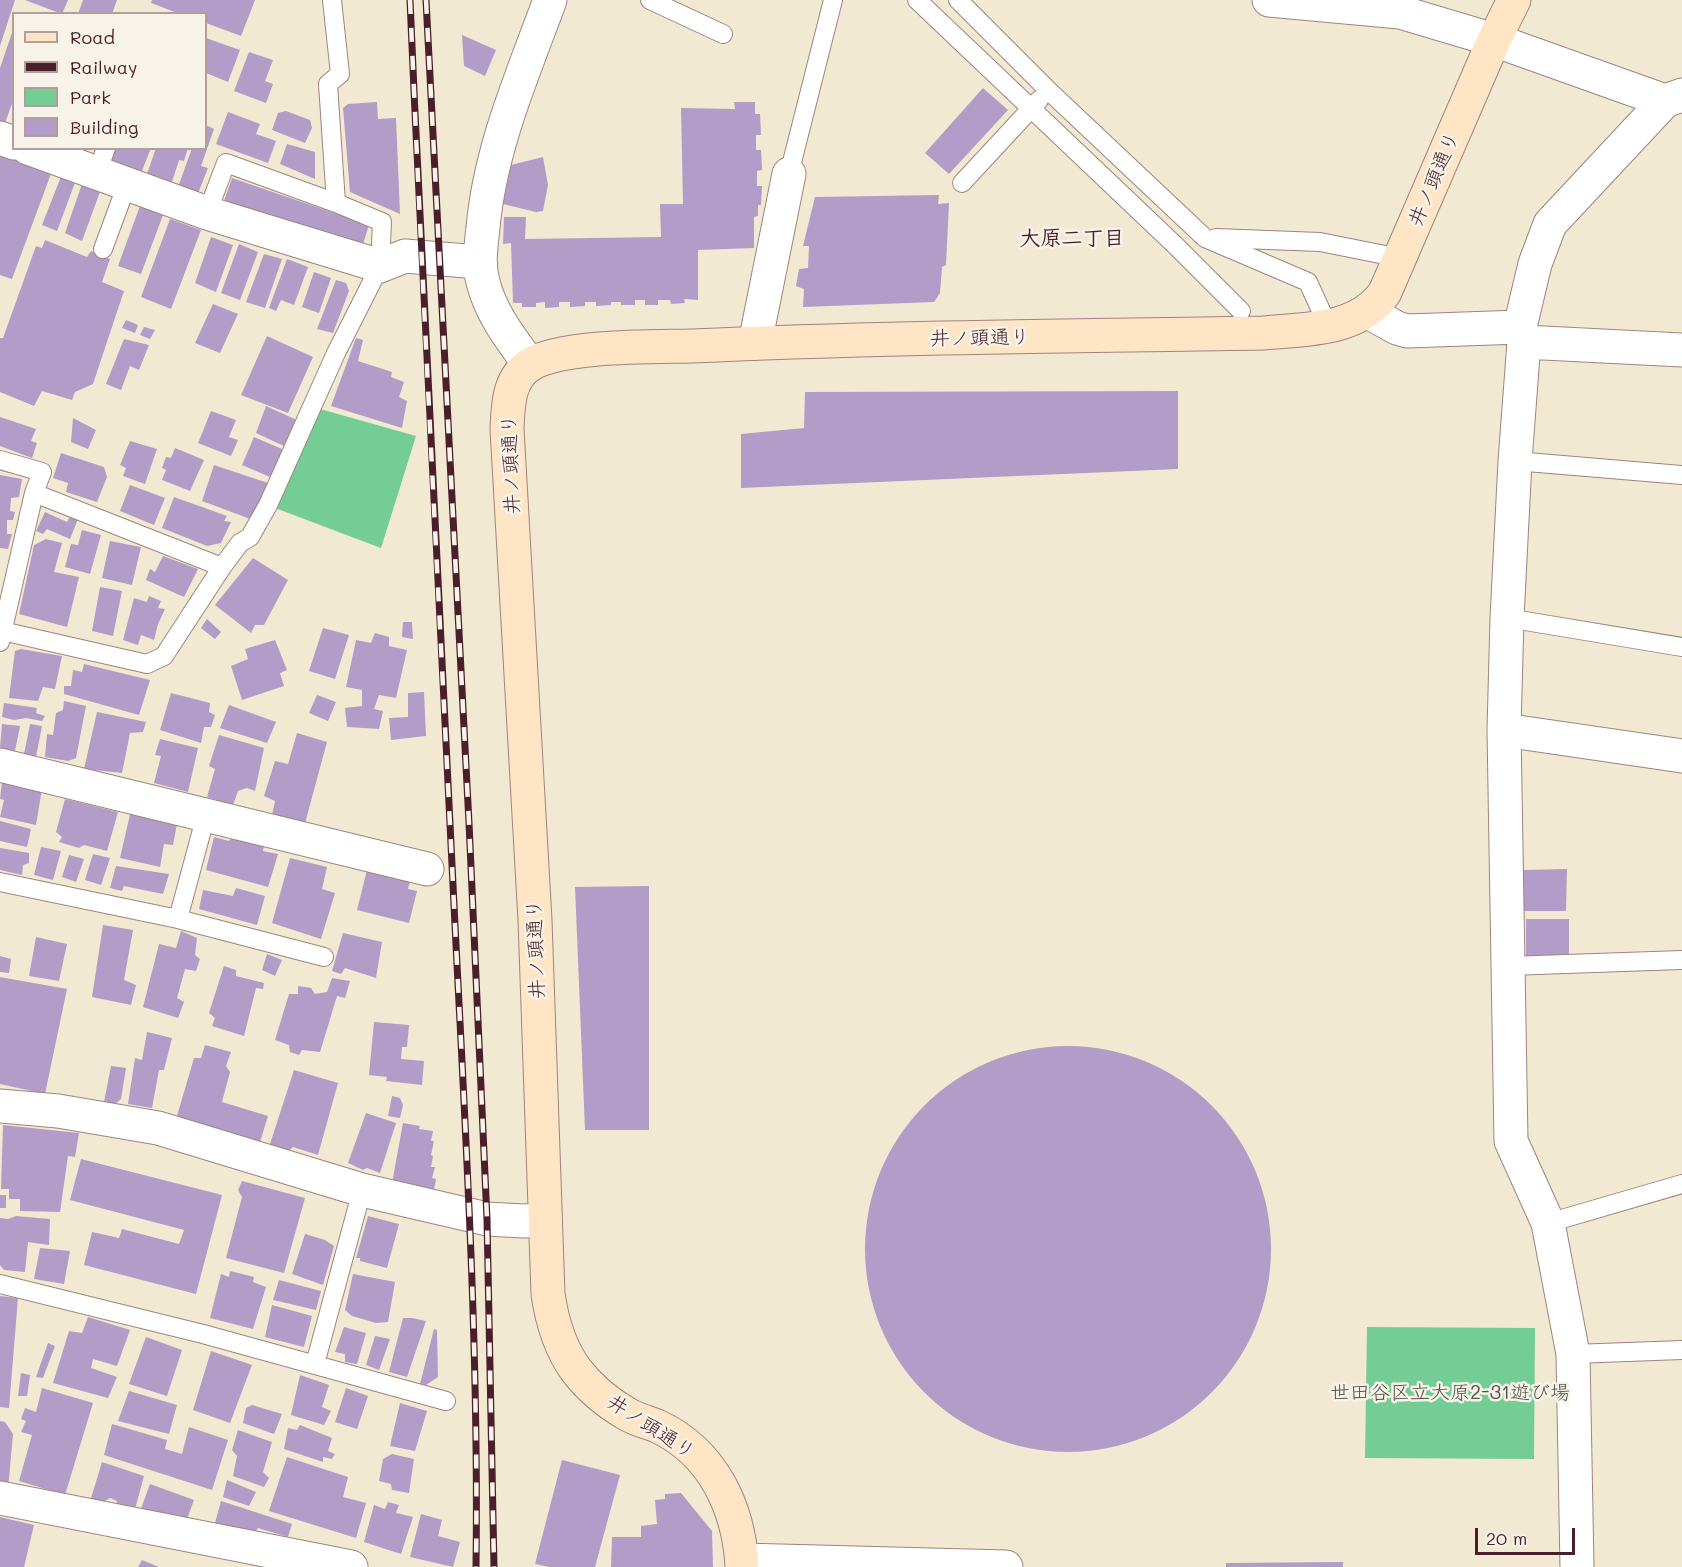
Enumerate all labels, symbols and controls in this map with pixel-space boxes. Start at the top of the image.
legend [12,12,207,150]
text: Road [70,25,115,49]
text: Railway [70,55,137,79]
text: Park [70,85,111,109]
text: Building [70,115,138,139]
street label: 井ノ頭通り [1403,128,1465,230]
district label: 大原二丁目 [1020,226,1124,252]
street label: 井ノ頭通り [930,325,1030,351]
street label: 井ノ頭通り [497,414,525,514]
street label: 井ノ頭通り [522,899,550,999]
park label: 世田谷区立大原2-31遊び場 [1330,1381,1570,1405]
street label: 井ノ頭通り [603,1390,699,1464]
scale bar [1478,1516,1578,1554]
text: 20 m [1486,1526,1527,1550]

